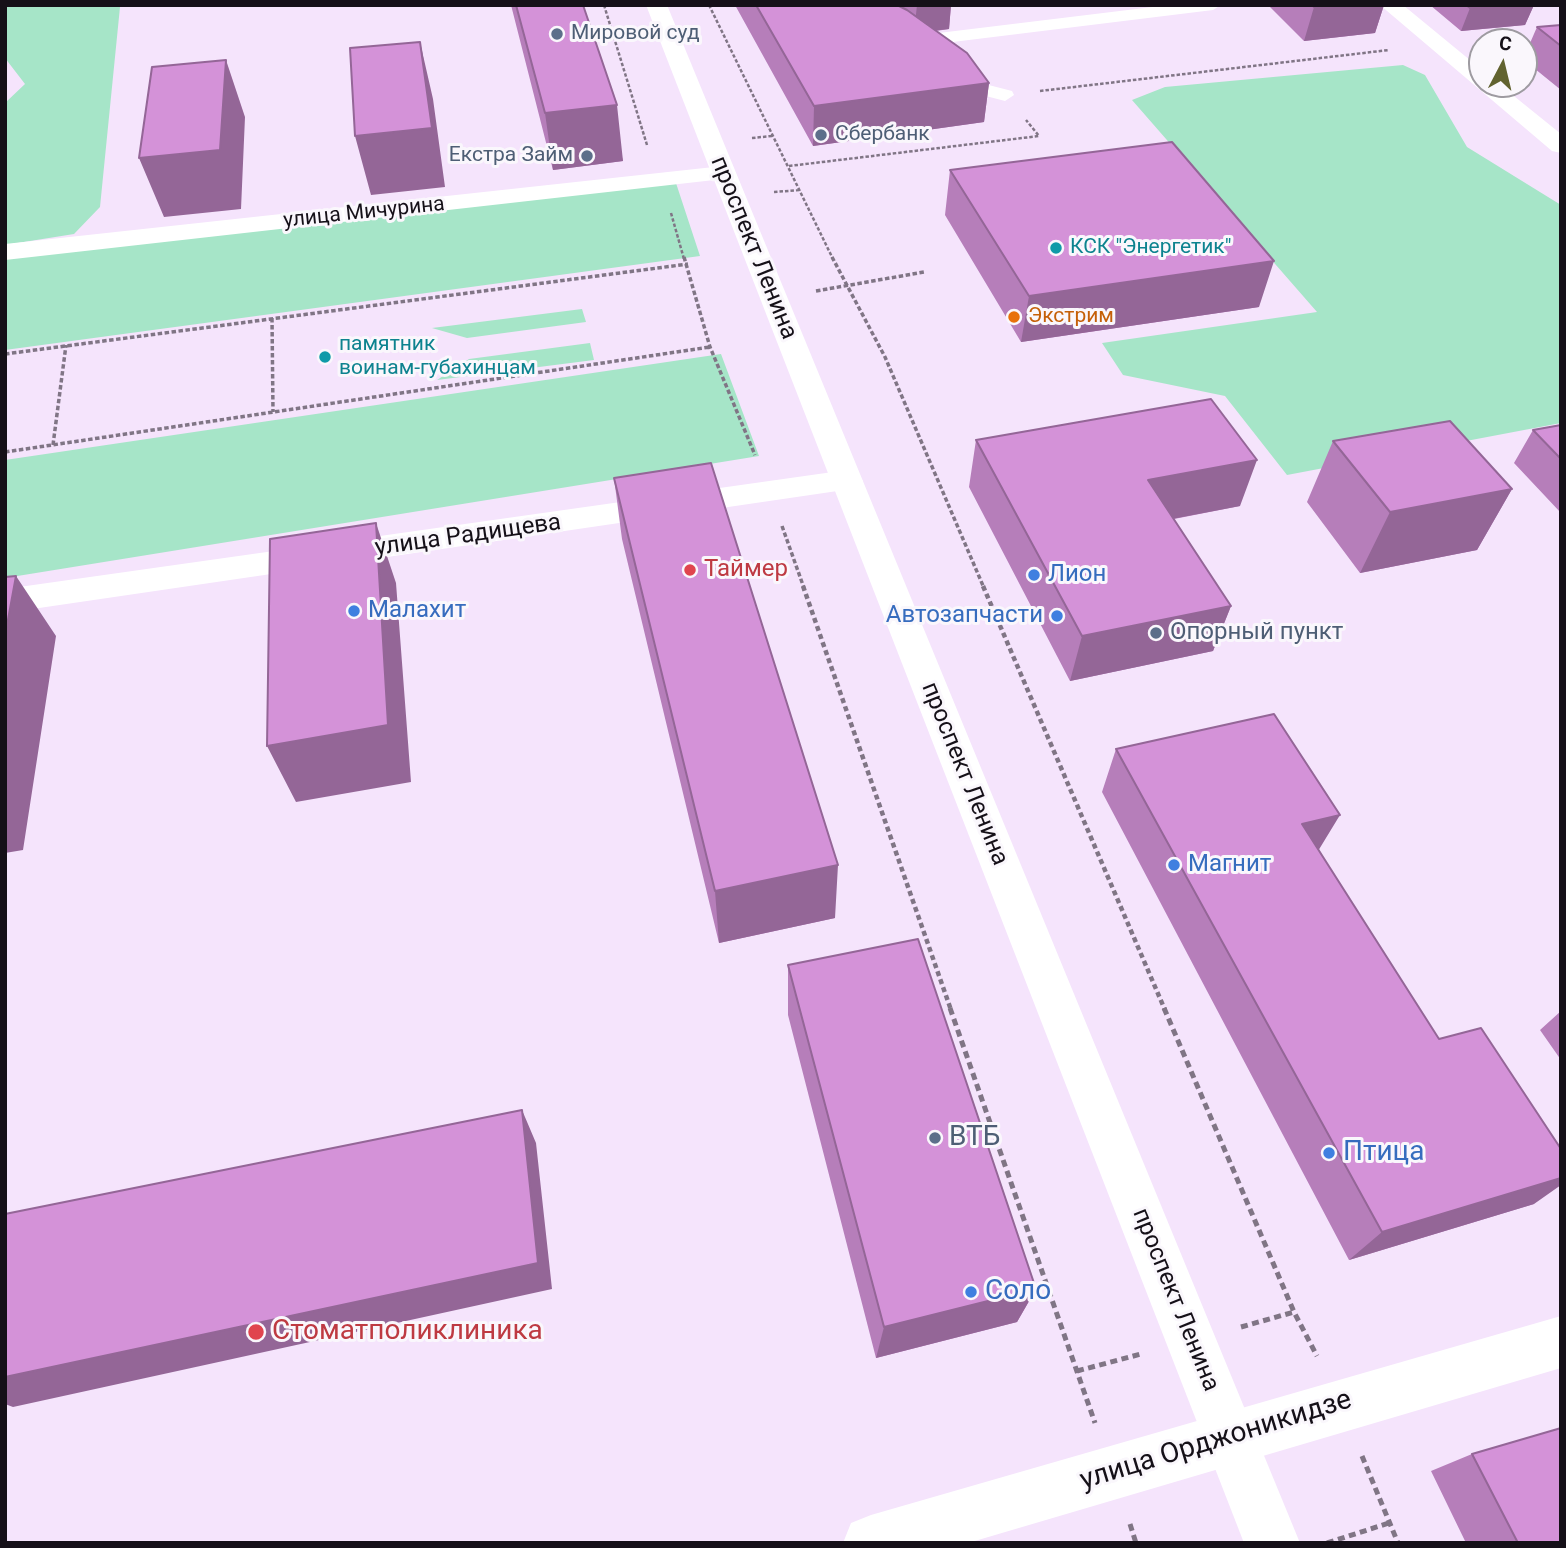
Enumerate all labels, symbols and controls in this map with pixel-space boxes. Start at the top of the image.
place label: Мировой суд [571,21,700,47]
marker: Мировой суд [549,26,565,42]
north arrow [1468,28,1538,98]
text: С [1498,31,1513,56]
place label: Сбербанк [835,122,930,148]
marker: Сбербанк [813,127,829,143]
place label: Екстра Займ [449,143,573,169]
marker: Екстра Займ [579,148,595,164]
street label: проспект Ленина [703,152,803,344]
street label: улица Мичурина [282,192,446,234]
place label: КСК "Энергетик" [1070,235,1231,261]
marker: КСК "Энергетик" [1048,240,1064,256]
place label: Экстрим [1028,304,1114,330]
marker: Экстрим [1006,309,1022,325]
place label: памятник воинам-губахинцам [339,332,536,382]
marker: памятник воинам-губахинцам [317,349,333,365]
street label: улица Радищева [373,509,563,563]
place label: Таймер [704,556,788,584]
place label: Лион [1048,561,1106,589]
marker: Таймер [682,562,698,578]
marker: Лион [1026,567,1042,583]
place label: Малахит [368,597,466,625]
place label: Автозапчасти [886,602,1043,630]
marker: Малахит [346,603,362,619]
marker: Автозапчасти [1049,608,1065,624]
place label: Опорный пункт [1170,619,1343,647]
marker: Опорный пункт [1148,625,1164,641]
street label: проспект Ленина [914,678,1014,870]
place label: Магнит [1188,851,1271,879]
marker: Магнит [1166,857,1182,873]
place label: ВТБ [949,1121,1000,1155]
marker: ВТБ [927,1130,943,1146]
place label: Птица [1343,1136,1424,1170]
marker: Птица [1321,1145,1337,1161]
street label: проспект Ленина [1125,1204,1225,1396]
place label: Соло [985,1275,1051,1309]
marker: Соло [963,1284,979,1300]
place label: Стоматполиклиника [272,1315,543,1349]
marker: Стоматполиклиника [246,1322,266,1342]
street label: улица Орджоникидзе [1076,1384,1356,1498]

